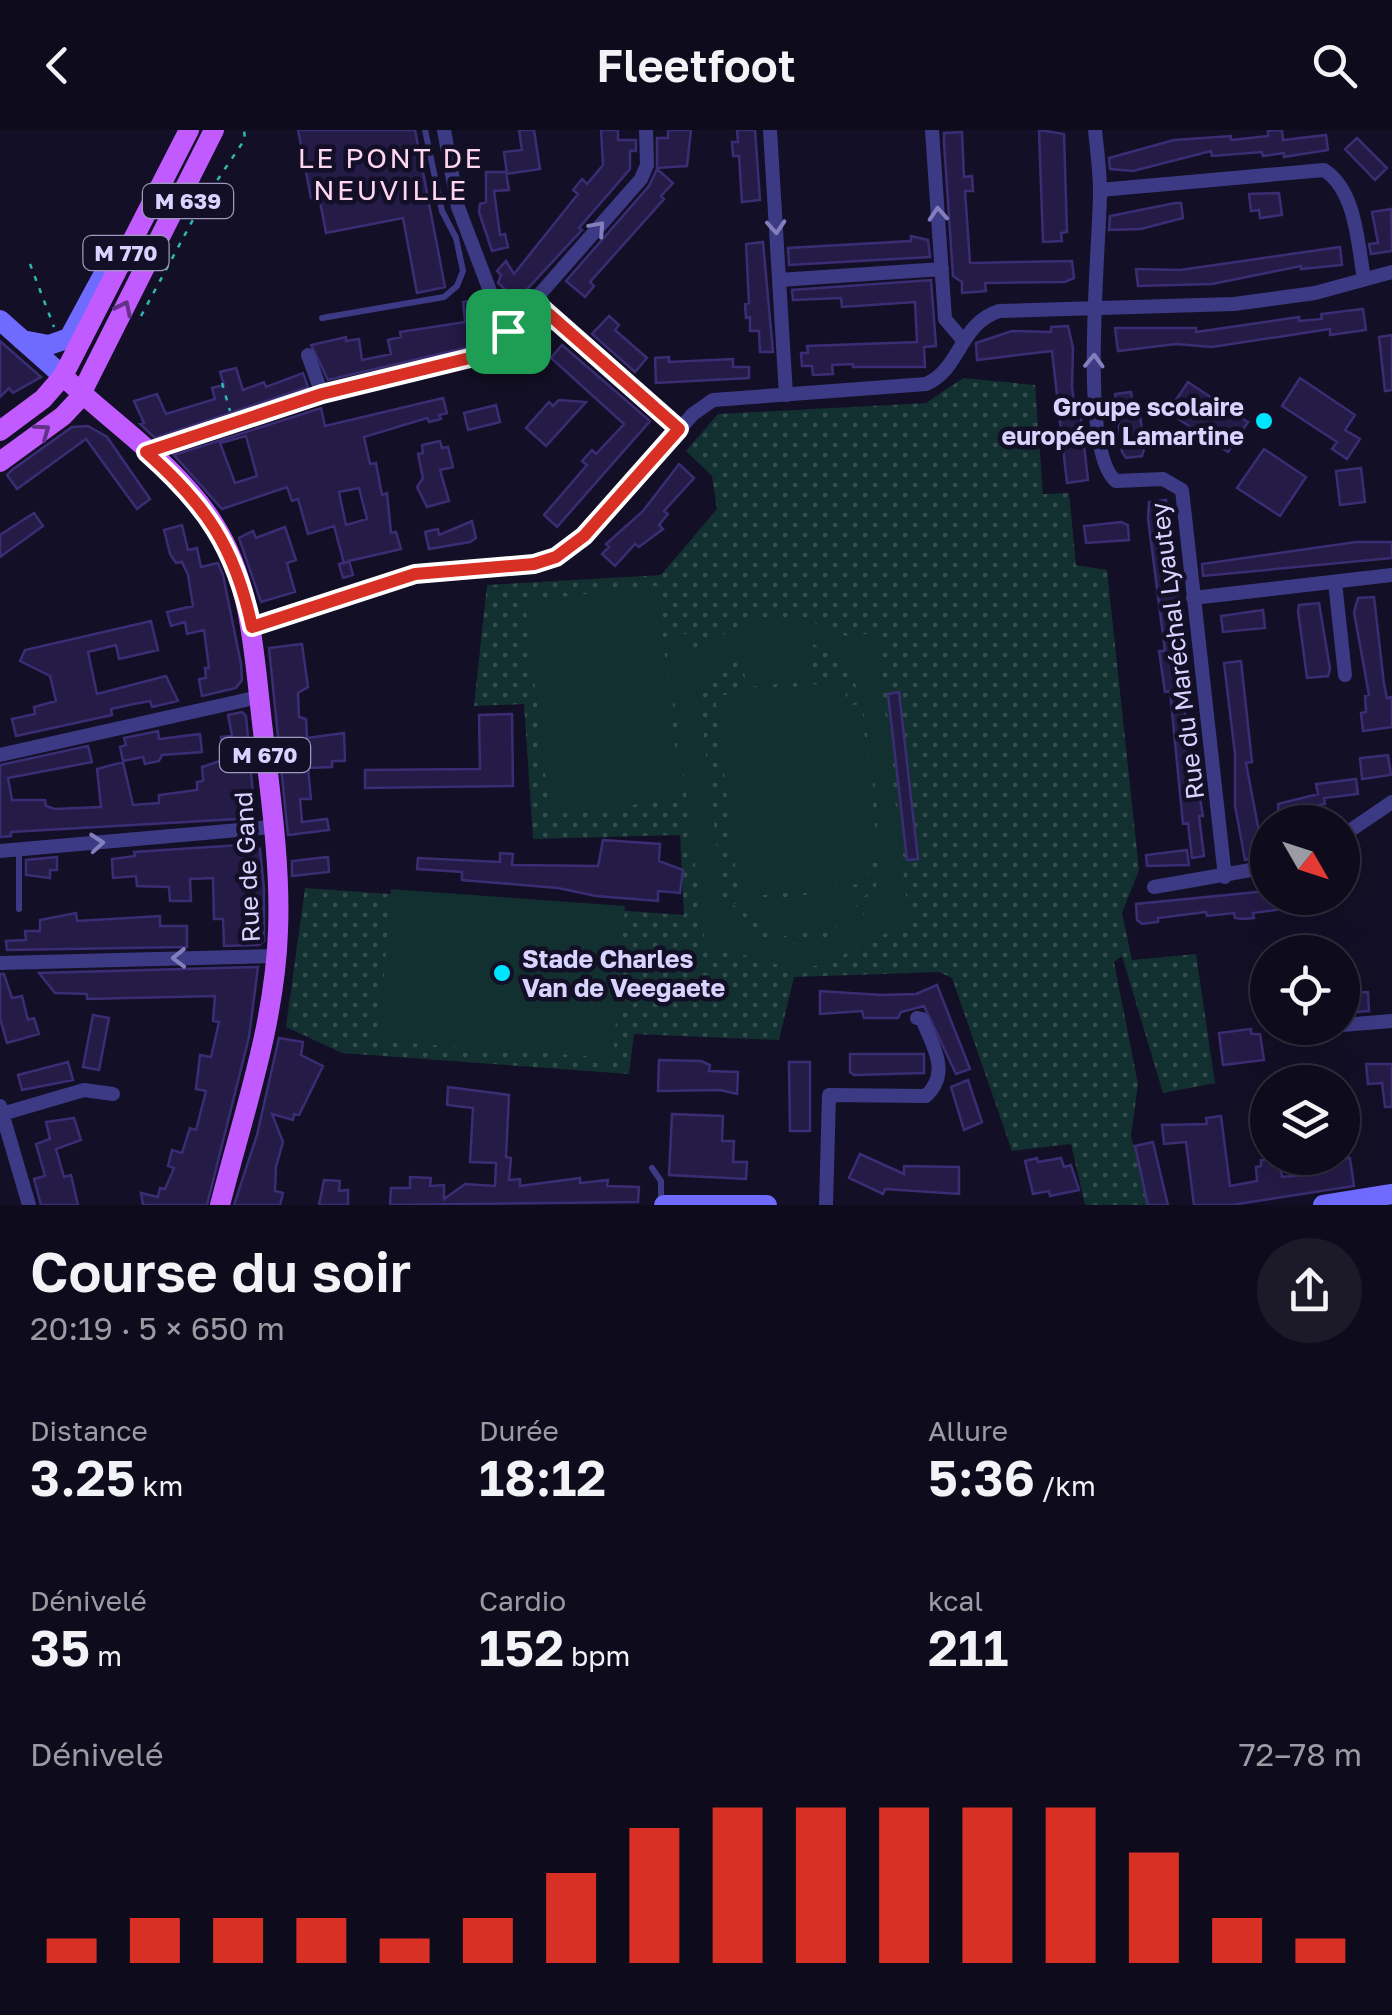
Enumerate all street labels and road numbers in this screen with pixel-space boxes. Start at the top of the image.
road number: M 639 [143,184,233,218]
road number: M 770 [84,236,168,270]
street label: Rue du Maréchal Lyautey [1143,501,1210,801]
road number: M 670 [220,738,310,772]
street label: Rue de Gand [227,791,266,943]

